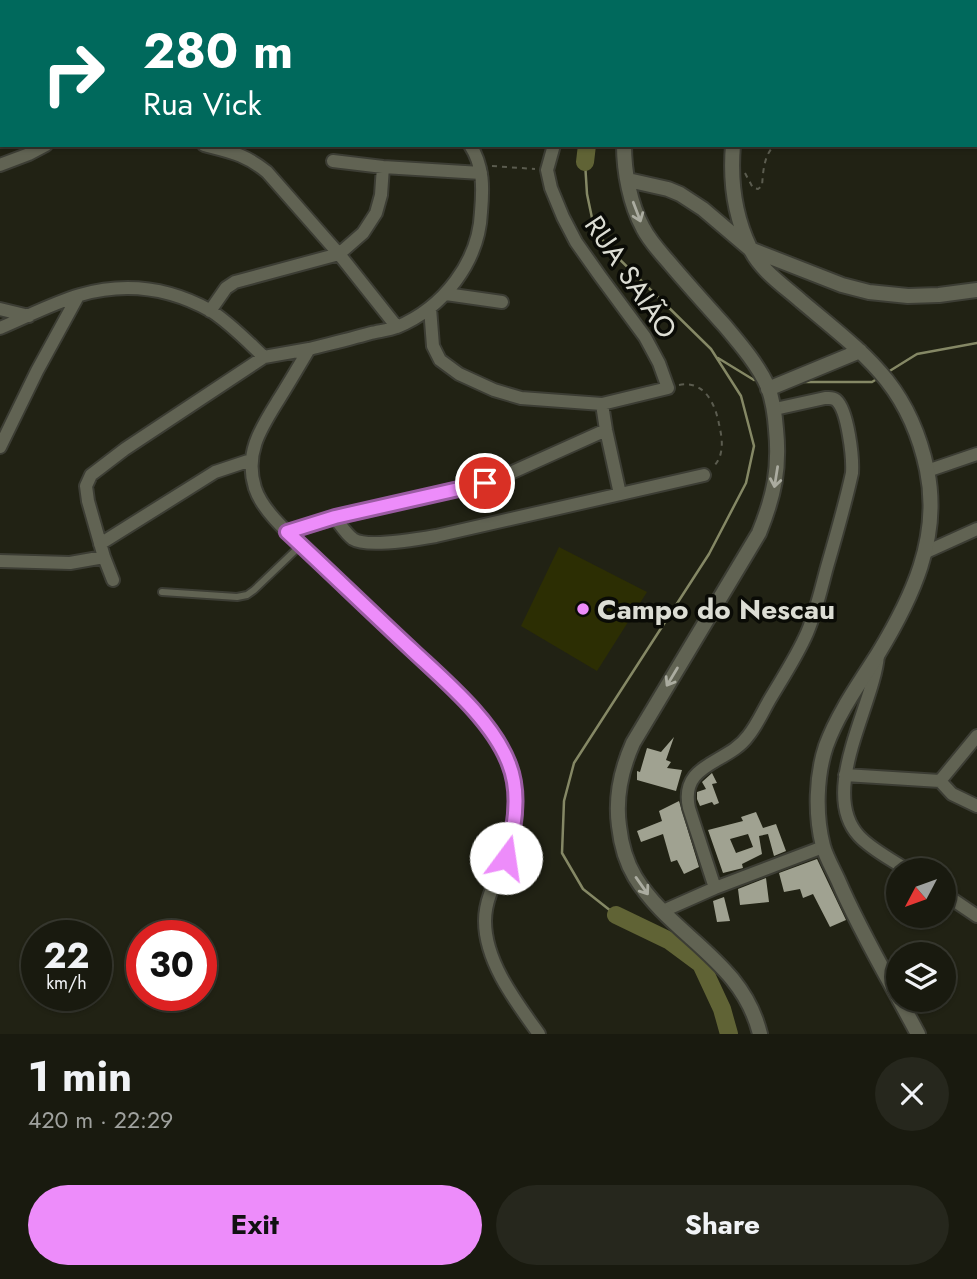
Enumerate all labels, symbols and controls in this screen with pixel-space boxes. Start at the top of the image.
text: 280 m [143,16,293,86]
icon: right [28,28,119,119]
text: Rua Vick [143,81,262,127]
one-way arrow [631,200,644,222]
street label: RUA SAIÃO [574,208,687,347]
pin [455,453,515,513]
icon: arrive [466,464,504,502]
one-way arrow [769,465,782,487]
place label: Campo do Nescau [597,589,835,630]
marker: Campo do Nescau [575,601,591,617]
one-way arrow [665,667,679,687]
position arrow [469,821,543,895]
north arrow [886,858,956,928]
map controls [886,858,956,1012]
one-way arrow [635,876,649,895]
speed limit sign: 30 [126,920,217,1011]
text: 22 [44,931,89,981]
button: layers [886,942,956,1012]
text: km/h [46,970,87,996]
text: 1 min [28,1046,132,1107]
button: close [875,1057,949,1131]
text: 420 m · 22:29 [28,1103,173,1137]
button: Exit [28,1185,482,1265]
button: Share [496,1185,949,1265]

